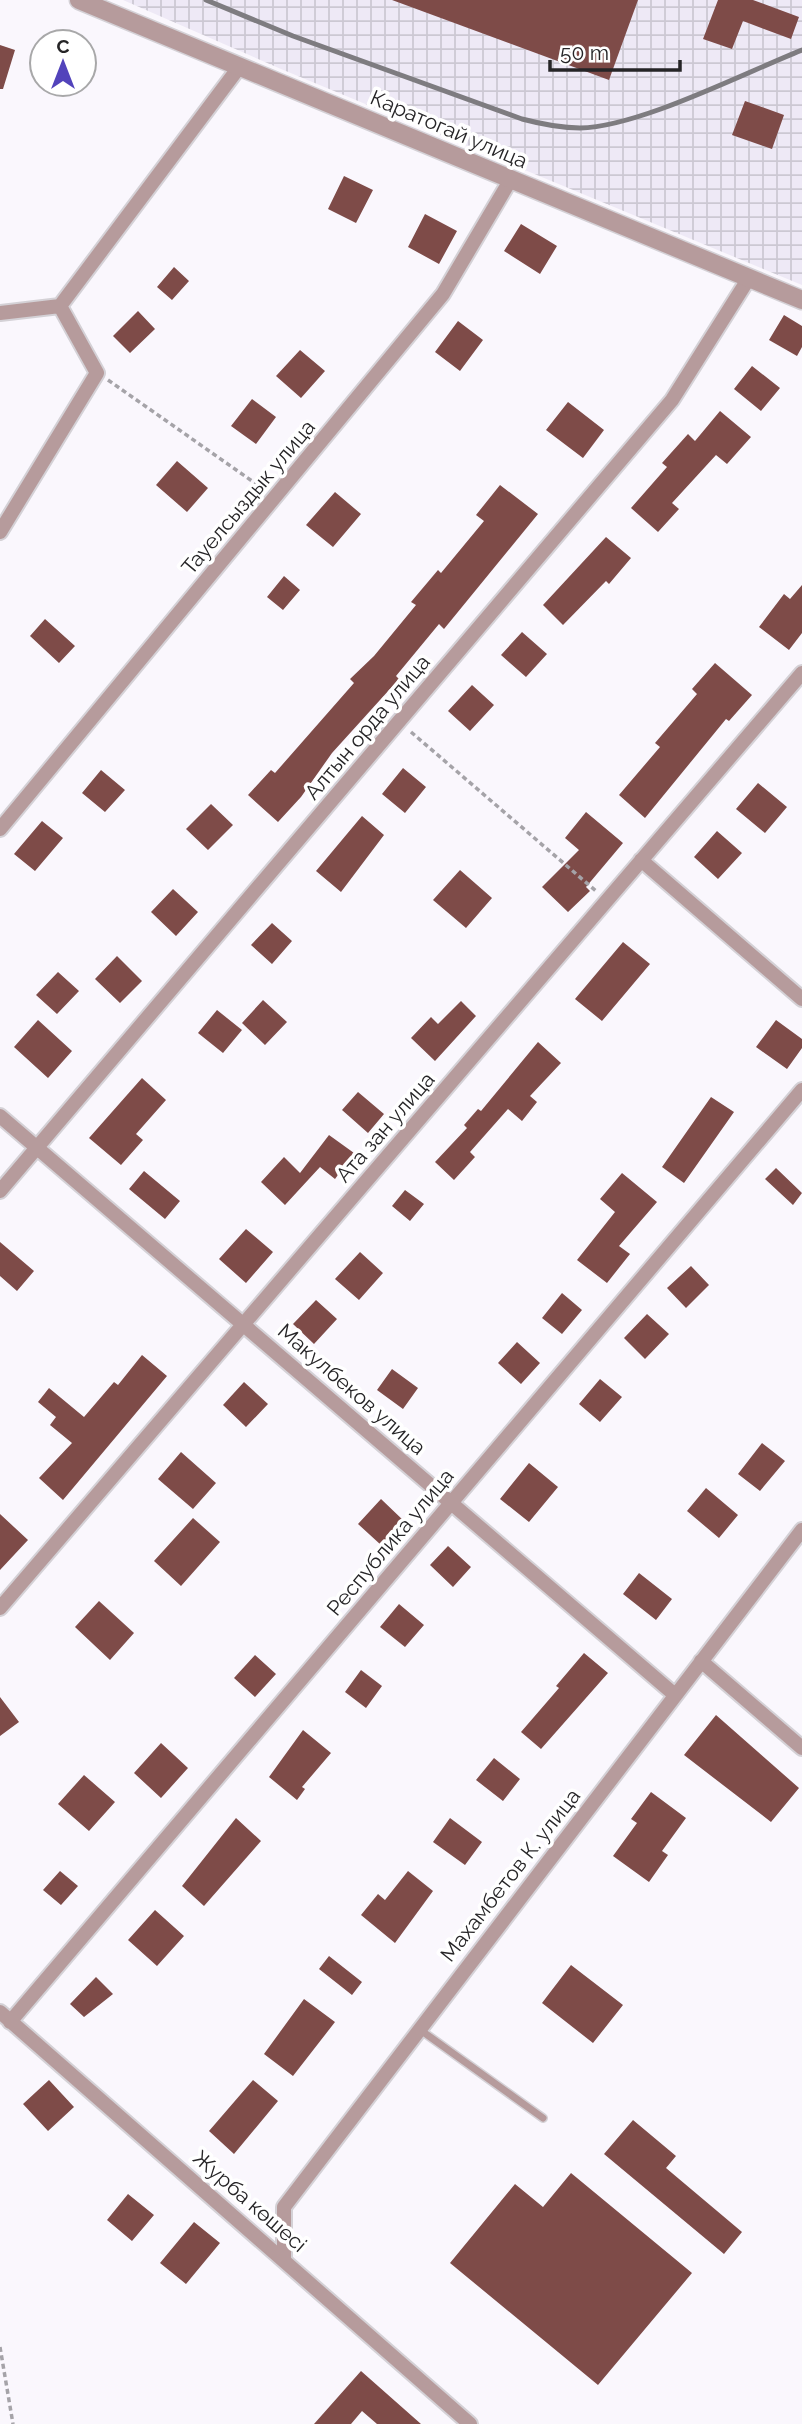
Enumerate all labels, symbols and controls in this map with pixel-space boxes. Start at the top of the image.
north arrow [28,28,98,98]
scale bar [550,28,680,72]
text: С [56,35,70,57]
text: 50 m [560,40,609,65]
street label: Каратогай улица [367,85,531,173]
street label: Тауелсыздык улица [176,415,320,579]
street label: Алтын орда улица [299,650,435,804]
street label: Ата зан улица [330,1067,440,1187]
street label: Макулбеков улица [273,1318,431,1460]
street label: Республика улица [321,1464,459,1620]
street label: Махамбетов К. улица [435,1784,585,1966]
street label: Журба көшесі [188,2145,312,2257]

